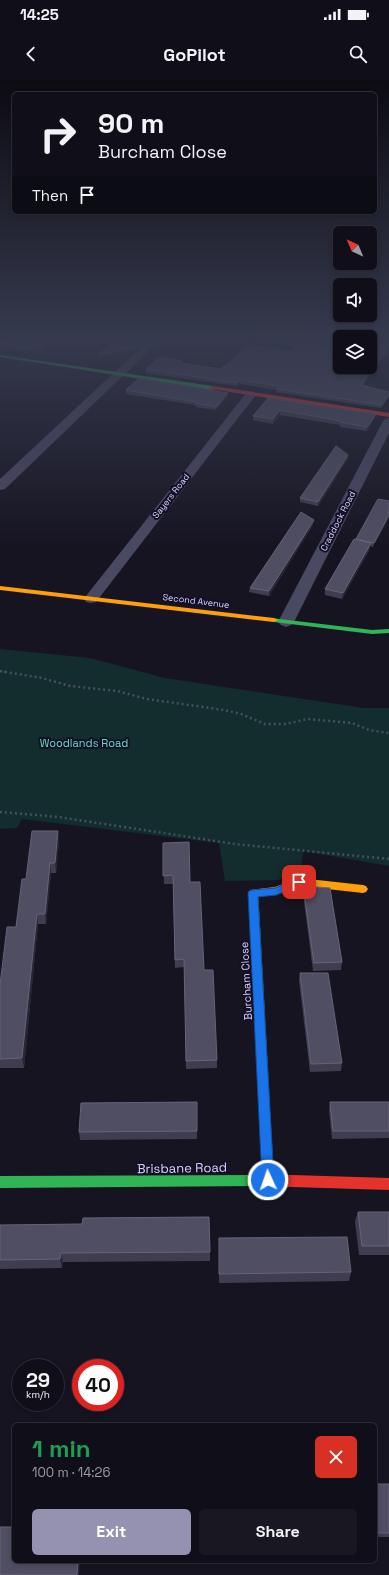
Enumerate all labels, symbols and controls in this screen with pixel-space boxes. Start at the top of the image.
text: 14:25 [20,5,59,24]
icon: back [20,43,42,65]
text: GoPilot [163,43,226,66]
icon: search [347,43,369,65]
text: 90 m [98,105,164,141]
icon: right [32,108,84,160]
text: Burcham Close [98,140,227,163]
icon: arrive [76,184,98,206]
text: Then [32,186,68,205]
north arrow [333,226,377,270]
map controls [333,226,377,374]
button: sound [333,278,377,322]
button: layers [333,330,377,374]
street label: Sayers Road [150,471,192,521]
street label: Craddock Road [318,489,358,553]
street label: Second Avenue [162,591,230,611]
park label: Woodlands Road [40,736,128,750]
pin [282,865,316,899]
icon: arrive [288,871,310,893]
street label: Burcham Close [237,941,255,1021]
street label: Brisbane Road [137,1159,227,1177]
position arrow [247,1159,289,1201]
speed limit sign: 40 [72,1359,124,1411]
text: 29 [26,1367,50,1393]
text: km/h [26,1388,50,1401]
text: 1 min [32,1433,91,1464]
button: close [315,1436,357,1478]
text: 100 m · 14:26 [32,1464,110,1481]
button: Exit [32,1509,191,1555]
button: Share [199,1509,357,1555]

